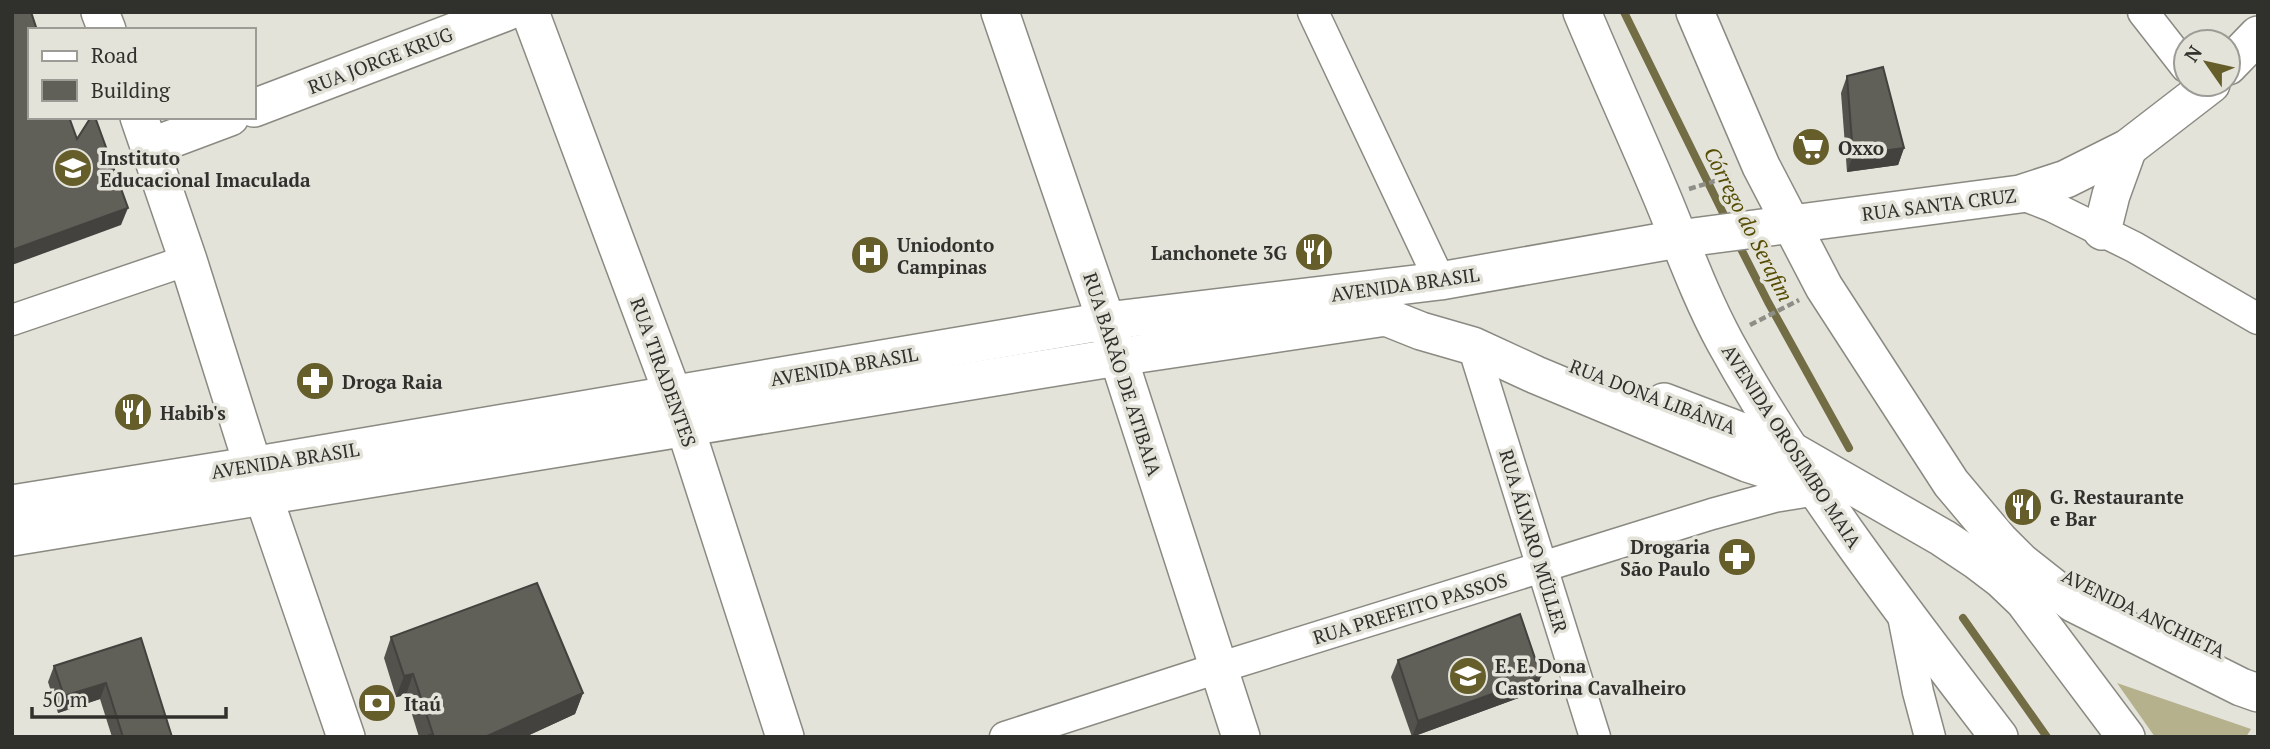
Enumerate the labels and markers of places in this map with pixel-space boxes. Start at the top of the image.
supermarket icon: Oxxo [1790,126,1832,168]
place label: Oxxo [1838,135,1884,160]
place label: Instituto Educacional Imaculada [100,145,311,192]
school or university icon: Instituto Educacional Imaculada [52,147,94,189]
restaurant icon: Lanchonete 3G [1293,231,1335,273]
place label: Uniodonto Campinas [897,232,994,279]
hospital icon: Uniodonto Campinas [849,234,891,276]
place label: Lanchonete 3G [1151,240,1288,265]
pharmacy icon: Droga Raia [294,360,336,402]
place label: Droga Raia [342,369,443,394]
restaurant icon: Habib's [112,391,154,433]
place label: Habib's [160,400,226,425]
place label: G. Restaurante e Bar [2050,484,2184,531]
restaurant icon: G. Restaurante e Bar [2002,486,2044,528]
place label: Drogaria São Paulo [1620,534,1710,581]
pharmacy icon: Drogaria São Paulo [1716,536,1758,578]
place label: E. E. Dona Castorina Cavalheiro [1495,653,1686,700]
school or university icon: E. E. Dona Castorina Cavalheiro [1447,655,1489,697]
bank icon: Itaú [356,682,398,724]
place label: Itaú [404,691,441,716]

